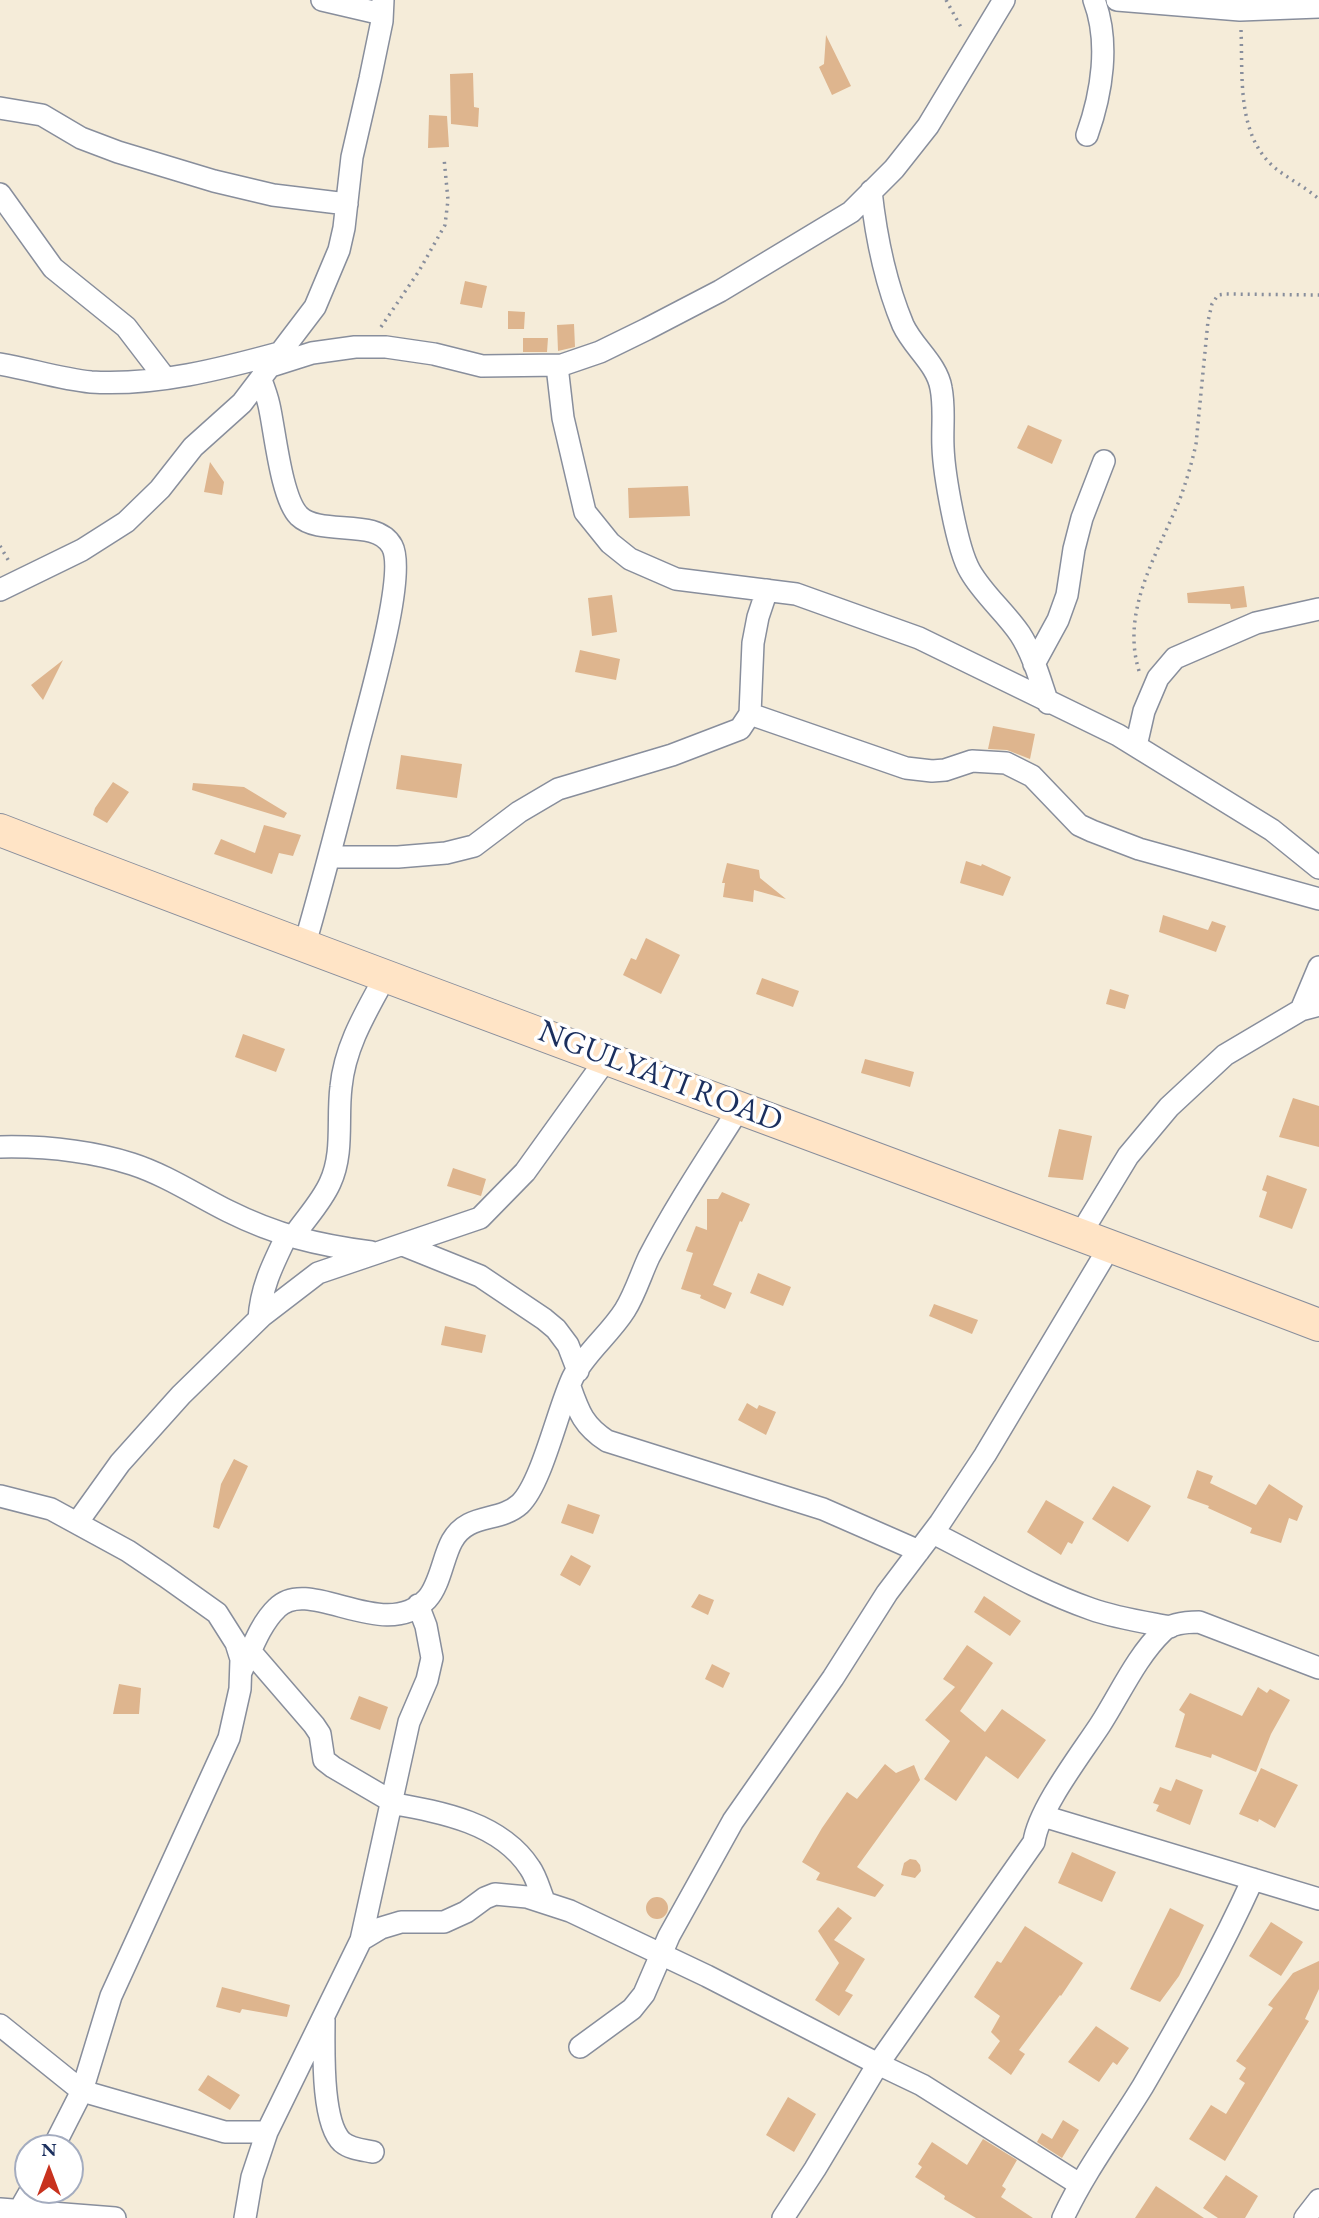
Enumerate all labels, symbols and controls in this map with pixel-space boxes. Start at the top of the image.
street label: NGULYATI ROAD [533,1013,787,1141]
north arrow [14,2134,84,2204]
text: N [41,2137,57,2162]

